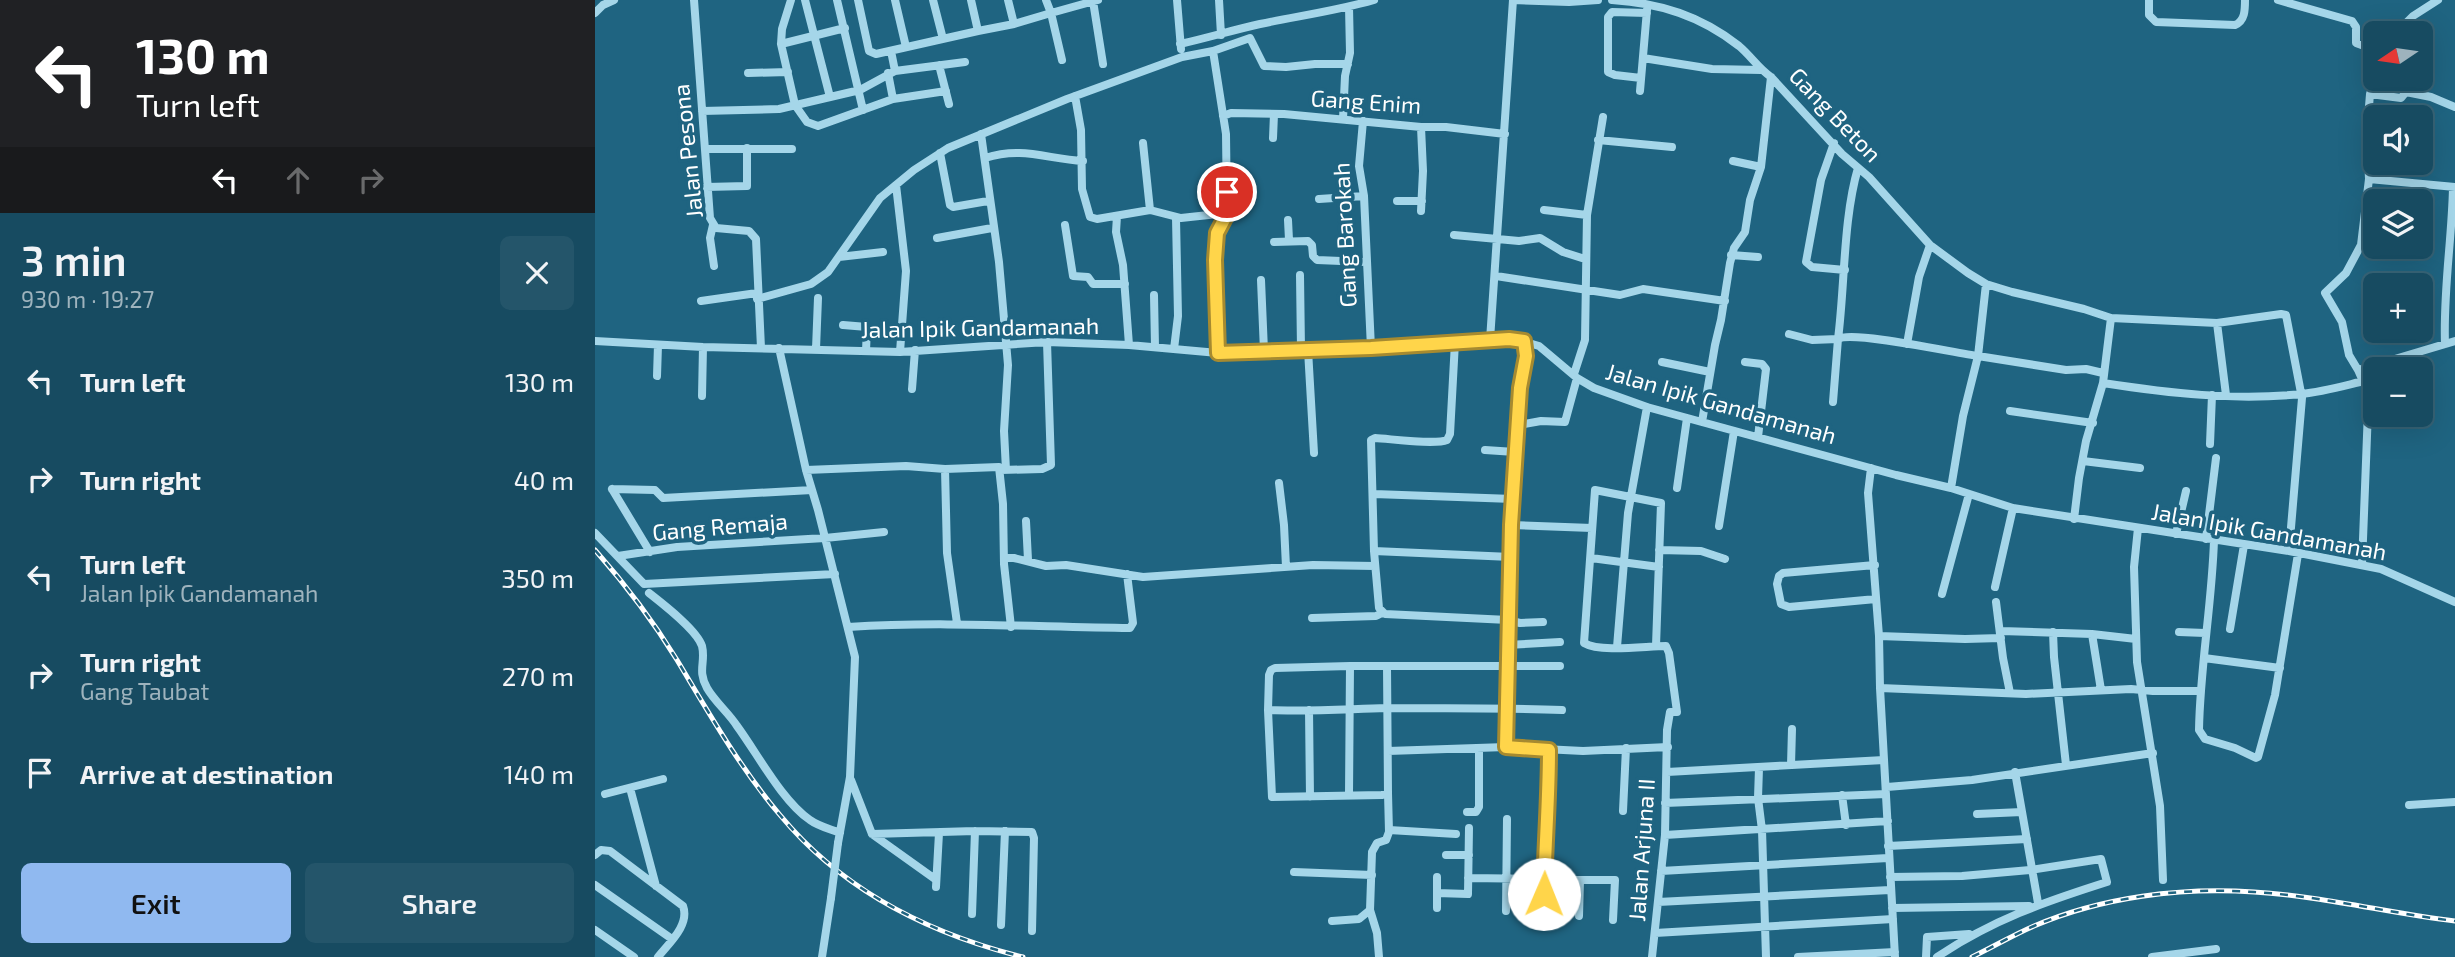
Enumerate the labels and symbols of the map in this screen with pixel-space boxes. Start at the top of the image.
north arrow [2363,21,2433,91]
street label: Gang Beton [1784,61,1888,167]
street label: Jalan Pesona [666,83,708,220]
street label: Gang Enim [1310,83,1422,119]
pin [1197,162,1257,222]
street label: Gang Barokah [1326,162,1362,308]
street label: Jalan Ipik Gandamanah [861,311,1099,343]
street label: Jalan Ipik Gandamanah [1603,357,1840,449]
street label: Jalan Ipik Gandamanah [2149,497,2389,566]
street label: Gang Remaja [651,506,789,546]
street label: Jalan Arjuna II [1622,777,1660,922]
position arrow [1507,857,1581,931]

